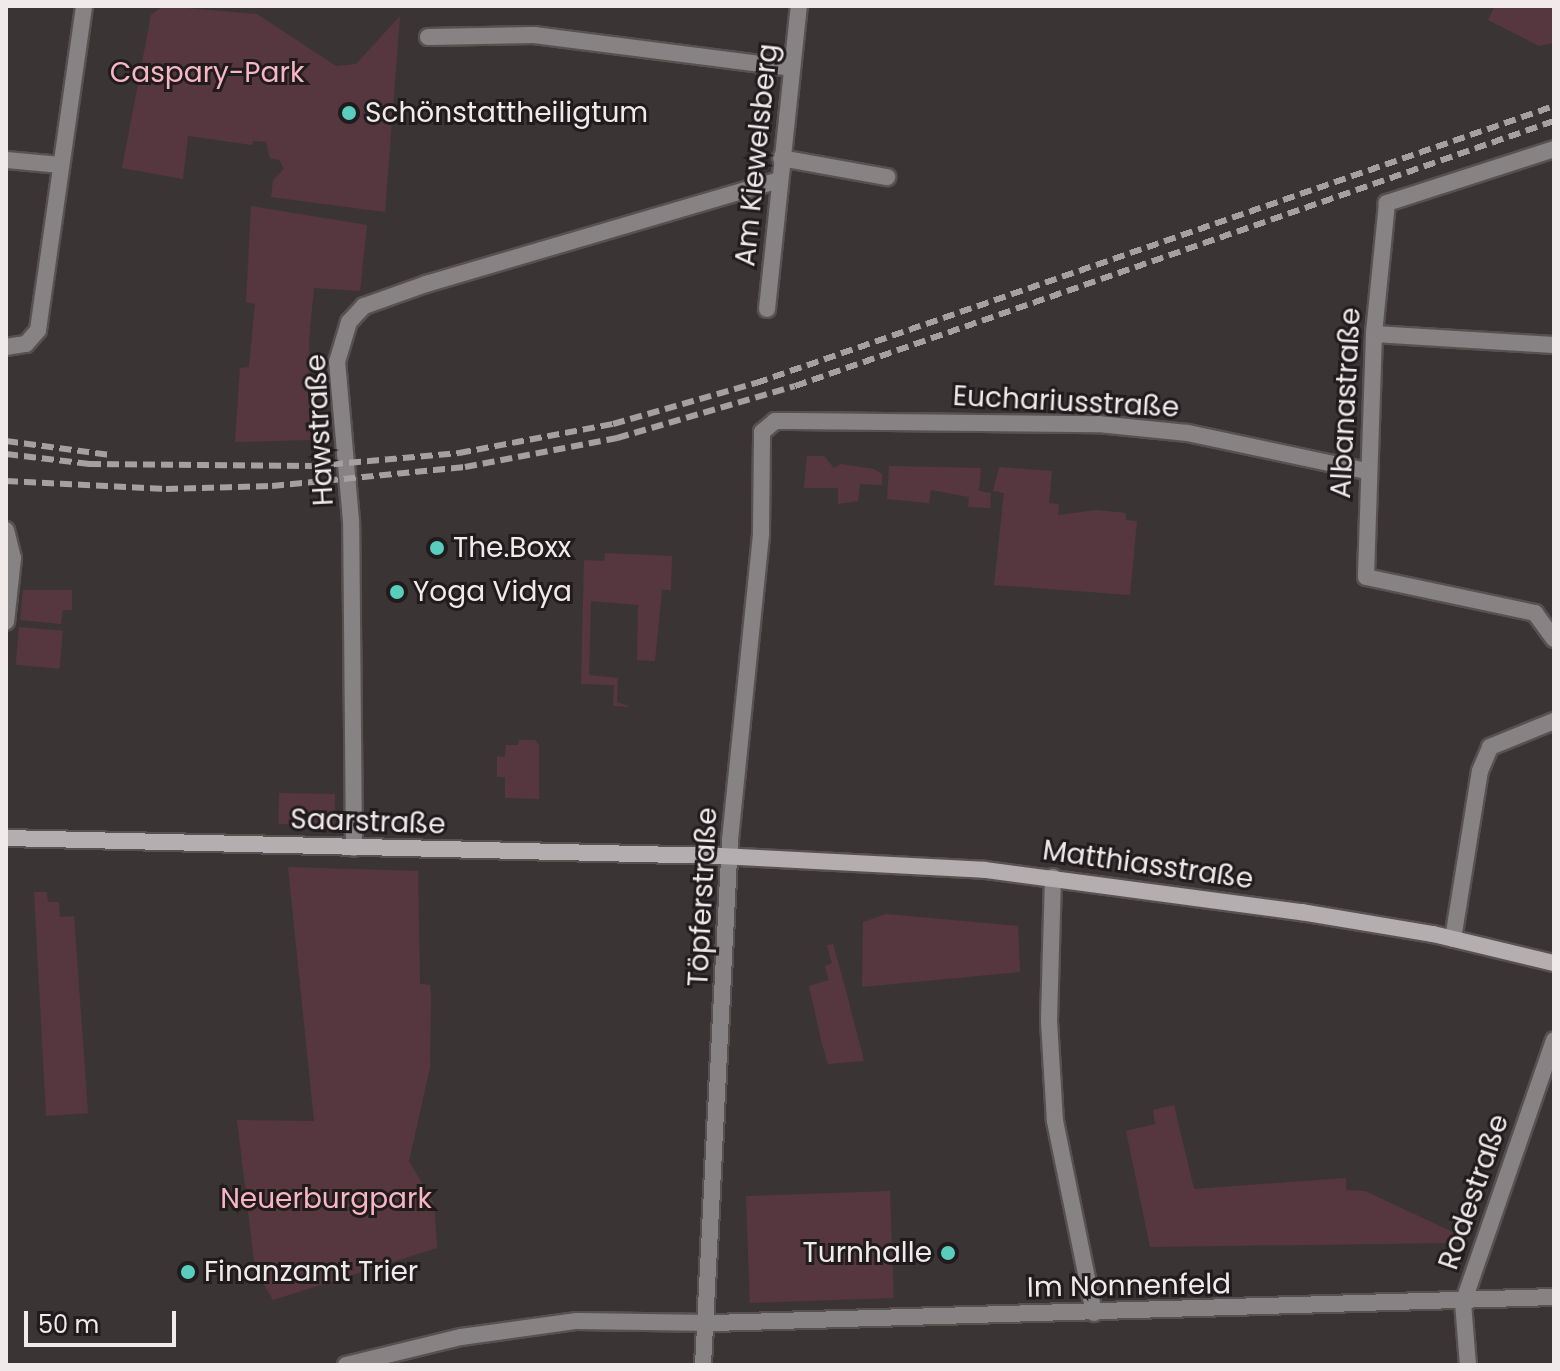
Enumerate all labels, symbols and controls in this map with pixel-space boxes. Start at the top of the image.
street label: Am Kiewelsberg [729,42,785,268]
park label: Caspary-Park [110,56,304,90]
place label: Schönstattheiligtum [365,96,648,130]
marker: Schönstattheiligtum [340,104,358,122]
street label: Albanastraße [1324,307,1368,499]
street label: Hawstraße [299,353,341,507]
street label: Euchariusstraße [952,379,1180,425]
place label: The.Boxx [453,531,571,565]
marker: The.Boxx [428,539,446,557]
place label: Yoga Vidya [413,575,572,609]
marker: Yoga Vidya [388,583,406,601]
street label: Saarstraße [290,802,446,842]
street label: Töpferstraße [682,806,724,988]
street label: Matthiasstraße [1041,834,1255,896]
street label: Rodestraße [1432,1110,1516,1274]
park label: Neuerburgpark [220,1182,432,1216]
place label: Turnhalle [803,1236,932,1270]
marker: Turnhalle [939,1244,957,1262]
place label: Finanzamt Trier [204,1255,418,1289]
marker: Finanzamt Trier [179,1263,197,1281]
street label: Im Nonnenfeld [1027,1267,1231,1305]
scale bar [28,1295,180,1345]
text: 50 m [38,1308,99,1341]

